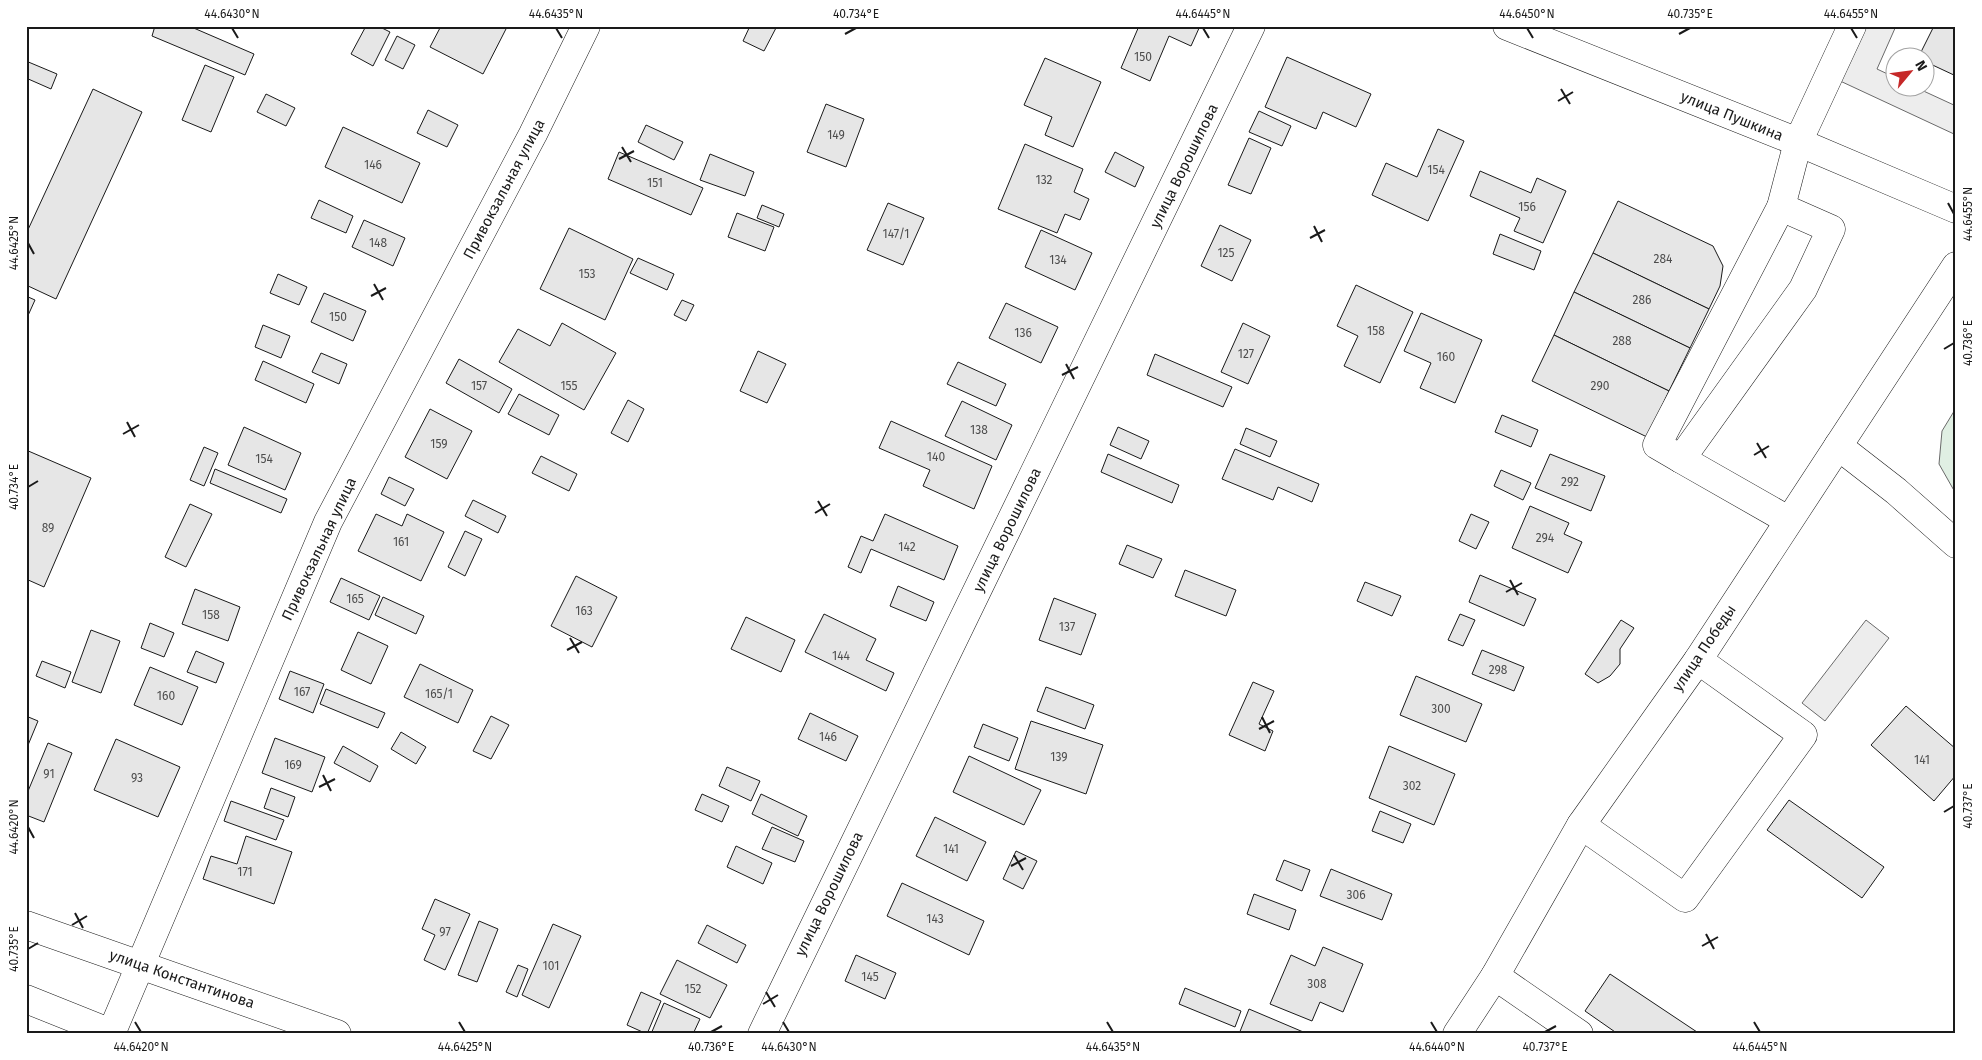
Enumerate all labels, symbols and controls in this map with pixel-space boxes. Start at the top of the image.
text: 44.6430°N [204,7,260,21]
text: 44.6435°N [529,7,583,21]
text: 40.734°E [833,7,879,21]
text: 44.6445°N [1176,7,1230,21]
text: 44.6450°N [1499,7,1555,21]
text: 40.735°E [1667,7,1713,21]
text: 44.6455°N [1824,7,1878,21]
north arrow [1884,48,1934,98]
house number: 150 [1134,50,1152,64]
text: N [1911,58,1931,74]
street label: улица Пушкина [1678,87,1786,145]
street label: улица Ворошилова [1146,101,1222,231]
street label: Привокзальная улица [459,116,549,262]
house number: 149 [827,128,845,142]
house number: 146 [364,158,382,172]
house number: 154 [1427,163,1445,177]
house number: 132 [1035,173,1053,187]
house number: 151 [647,176,663,190]
text: 44.6455°N [1961,187,1975,241]
house number: 156 [1518,200,1536,214]
text: 44.6425°N [7,216,21,270]
house number: 147/1 [883,227,909,241]
house number: 148 [369,236,387,250]
house number: 125 [1217,246,1235,260]
house number: 284 [1654,252,1673,266]
house number: 134 [1049,253,1067,267]
house number: 153 [578,267,596,281]
house number: 286 [1633,293,1651,307]
house number: 150 [329,310,347,324]
text: 40.736°E [1961,320,1975,366]
house number: 158 [1367,324,1385,338]
house number: 136 [1014,326,1032,340]
house number: 288 [1612,334,1632,348]
house number: 127 [1238,347,1254,361]
house number: 160 [1437,350,1455,364]
house number: 157 [471,379,487,393]
house number: 155 [560,379,578,393]
house number: 290 [1591,379,1610,393]
house number: 138 [970,423,988,437]
house number: 159 [430,437,448,451]
house number: 140 [927,450,945,464]
house number: 154 [255,452,273,466]
text: 40.734°E [7,464,21,510]
street label: улица Ворошилова [969,465,1045,595]
street label: Привокзальная улица [278,475,360,623]
house number: 292 [1561,475,1579,489]
house number: 89 [42,521,54,535]
house number: 294 [1536,531,1555,545]
house number: 161 [393,535,409,549]
house number: 142 [898,540,916,554]
house number: 165 [346,592,364,606]
street label: улица Победы [1668,601,1740,695]
house number: 163 [575,604,593,618]
house number: 158 [202,608,220,622]
house number: 137 [1059,620,1075,634]
house number: 144 [832,649,851,663]
house number: 298 [1489,663,1508,677]
house number: 167 [294,685,310,699]
house number: 165/1 [425,687,453,701]
house number: 160 [157,689,175,703]
house number: 300 [1431,702,1451,716]
house number: 146 [819,730,837,744]
house number: 139 [1050,750,1068,764]
house number: 141 [1914,753,1930,767]
house number: 169 [284,758,302,772]
house number: 91 [43,767,55,781]
house number: 93 [131,771,143,785]
house number: 302 [1403,779,1421,793]
text: 40.737°E [1961,783,1975,829]
text: 44.6420°N [7,799,21,855]
street label: улица Ворошилова [791,829,867,959]
house number: 141 [943,842,959,856]
house number: 171 [237,865,253,879]
house number: 306 [1346,888,1366,902]
house number: 143 [926,912,944,926]
house number: 97 [439,925,451,939]
text: 40.735°E [7,926,21,972]
street label: улица Константинова [107,946,257,1012]
house number: 101 [543,959,559,973]
house number: 145 [861,970,879,984]
house number: 308 [1307,977,1327,991]
house number: 152 [684,982,702,996]
text: 44.6420°N [113,1040,169,1054]
text: 44.6425°N [438,1040,492,1054]
text: 40.736°E [688,1040,734,1054]
text: 44.6430°N [761,1040,817,1054]
text: 44.6435°N [1086,1040,1140,1054]
text: 44.6440°N [1409,1040,1465,1054]
text: 40.737°E [1522,1040,1568,1054]
text: 44.6445°N [1733,1040,1787,1054]

